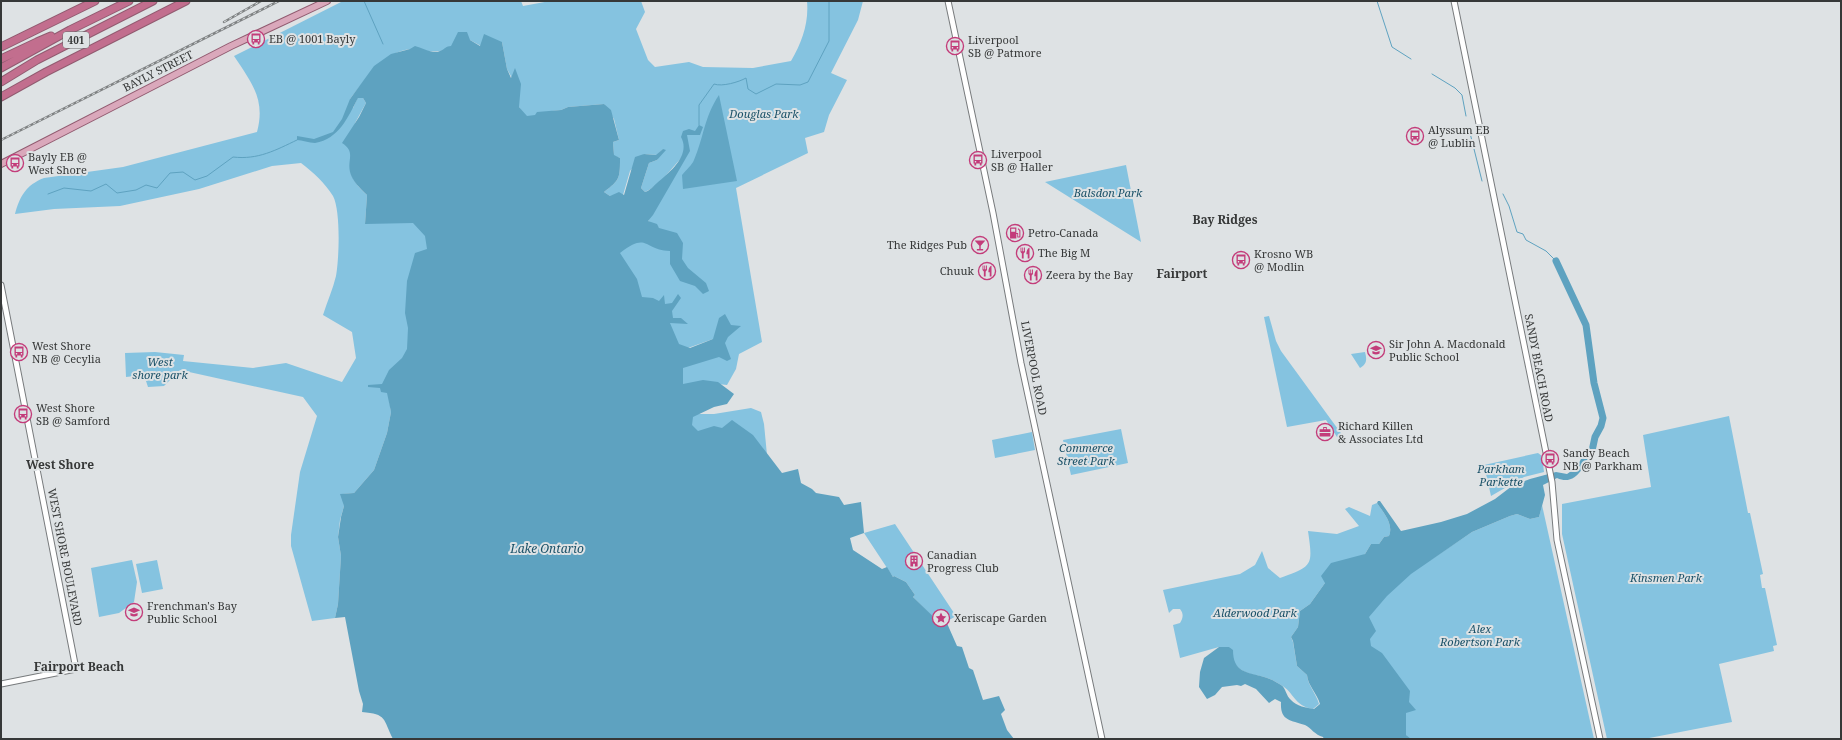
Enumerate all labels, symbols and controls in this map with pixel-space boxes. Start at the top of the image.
bus stop icon: EB @ 1001 Bayly [246,29,266,49]
place label: EB @ 1001 Bayly [269,31,356,46]
road number: 401 [63,32,89,48]
place label: Liverpool SB @ Patmore [968,32,1042,60]
bus stop icon: Liverpool SB @ Patmore [945,36,965,56]
street label: BAYLY STREET [120,46,196,95]
park label: Douglas Park [728,106,799,121]
place label: Alyssum EB @ Lublin [1428,122,1490,150]
bus stop icon: Alyssum EB @ Lublin [1405,126,1425,146]
place label: Liverpool SB @ Haller [991,146,1054,174]
place label: Bayly EB @ West Shore [28,149,87,177]
bus stop icon: Liverpool SB @ Haller [968,150,988,170]
bus stop icon: Bayly EB @ West Shore [5,153,25,173]
park label: Balsdon Park [1073,185,1143,200]
district label: Bay Ridges [1192,211,1258,228]
fuel station icon: Petro-Canada [1005,223,1025,243]
place label: Petro-Canada [1028,225,1099,240]
bar icon: The Ridges Pub [970,235,990,255]
place label: The Ridges Pub [887,237,967,252]
restaurant icon: The Big M [1015,243,1035,263]
place label: The Big M [1038,245,1090,260]
place label: Krosno WB @ Modlin [1254,246,1313,274]
bus stop icon: Krosno WB @ Modlin [1231,250,1251,270]
restaurant icon: Chuuk [977,261,997,281]
place label: Chuuk [940,263,975,278]
restaurant icon: Zeera by the Bay [1023,265,1043,285]
district label: Fairport [1157,265,1208,282]
place label: Zeera by the Bay [1046,267,1134,282]
street label: SANDY BEACH ROAD [1522,313,1557,423]
street label: LIVERPOOL ROAD [1018,319,1051,416]
place label: Sir John A. Macdonald Public School [1389,336,1506,364]
place label: West Shore NB @ Cecylia [32,338,101,366]
school or university icon: Sir John A. Macdonald Public School [1366,340,1386,360]
bus stop icon: West Shore NB @ Cecylia [9,342,29,362]
park label: West shore park [132,354,188,382]
place label: West Shore SB @ Samford [36,400,110,428]
bus stop icon: West Shore SB @ Samford [13,404,33,424]
place label: Richard Killen & Associates Ltd [1338,418,1423,446]
office icon: Richard Killen & Associates Ltd [1315,422,1335,442]
park label: Commerce Street Park [1057,440,1115,468]
place label: Sandy Beach NB @ Parkham [1563,445,1643,473]
bus stop icon: Sandy Beach NB @ Parkham [1540,449,1560,469]
district label: West Shore [26,456,94,473]
park label: Parkham Parkette [1476,461,1525,489]
street label: WEST SHORE BOULEVARD [45,487,86,627]
water label: Lake Ontario [509,540,584,557]
place label: Canadian Progress Club [927,547,999,575]
building icon: Canadian Progress Club [904,551,924,571]
park label: Kinsmen Park [1629,570,1703,585]
place label: Frenchman's Bay Public School [147,598,238,626]
school or university icon: Frenchman's Bay Public School [124,602,144,622]
park label: Alderwood Park [1212,605,1297,620]
place icon: Xeriscape Garden [931,608,951,628]
place label: Xeriscape Garden [954,610,1047,625]
park label: Alex Robertson Park [1439,621,1521,649]
district label: Fairport Beach [34,658,124,675]

